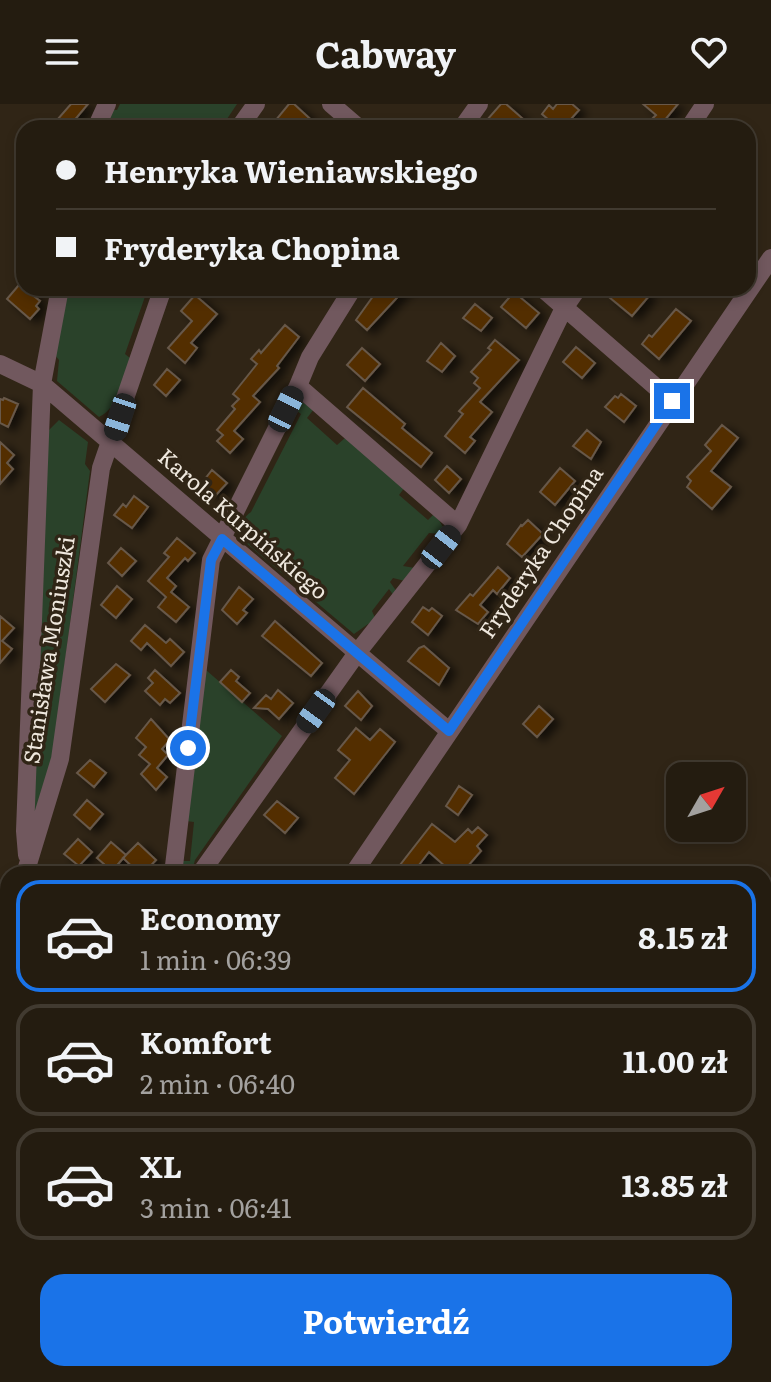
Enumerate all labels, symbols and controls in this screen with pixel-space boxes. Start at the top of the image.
text: Cabway [315,26,456,79]
icon: menu [40,30,84,74]
icon: heart [687,30,731,74]
text: Henryka Wieniawskiego [104,148,478,192]
text: Fryderyka Chopina [104,225,400,269]
car [265,382,307,436]
route end [654,383,690,419]
car [101,390,139,444]
street label: Karola Kurpińskiego [152,439,336,606]
street label: Fryderyka Chopina [470,458,610,644]
car [417,521,465,573]
street label: Stanisława Moniuszki [13,534,82,766]
car [292,685,340,737]
route start [170,730,206,766]
north arrow [666,762,746,842]
map controls [666,762,746,842]
text: Economy [140,895,280,939]
icon: car [44,900,116,972]
text: 8.15 zł [638,914,728,958]
text: 1 min · 06:39 [140,939,291,978]
text: Komfort [140,1019,272,1063]
icon: car [44,1024,116,1096]
text: 11.00 zł [623,1038,728,1082]
text: 2 min · 06:40 [140,1063,295,1102]
text: XL [140,1143,182,1187]
icon: car [44,1148,116,1220]
text: 13.85 zł [621,1162,728,1206]
text: 3 min · 06:41 [140,1187,291,1226]
button: Potwierdź [40,1274,732,1366]

